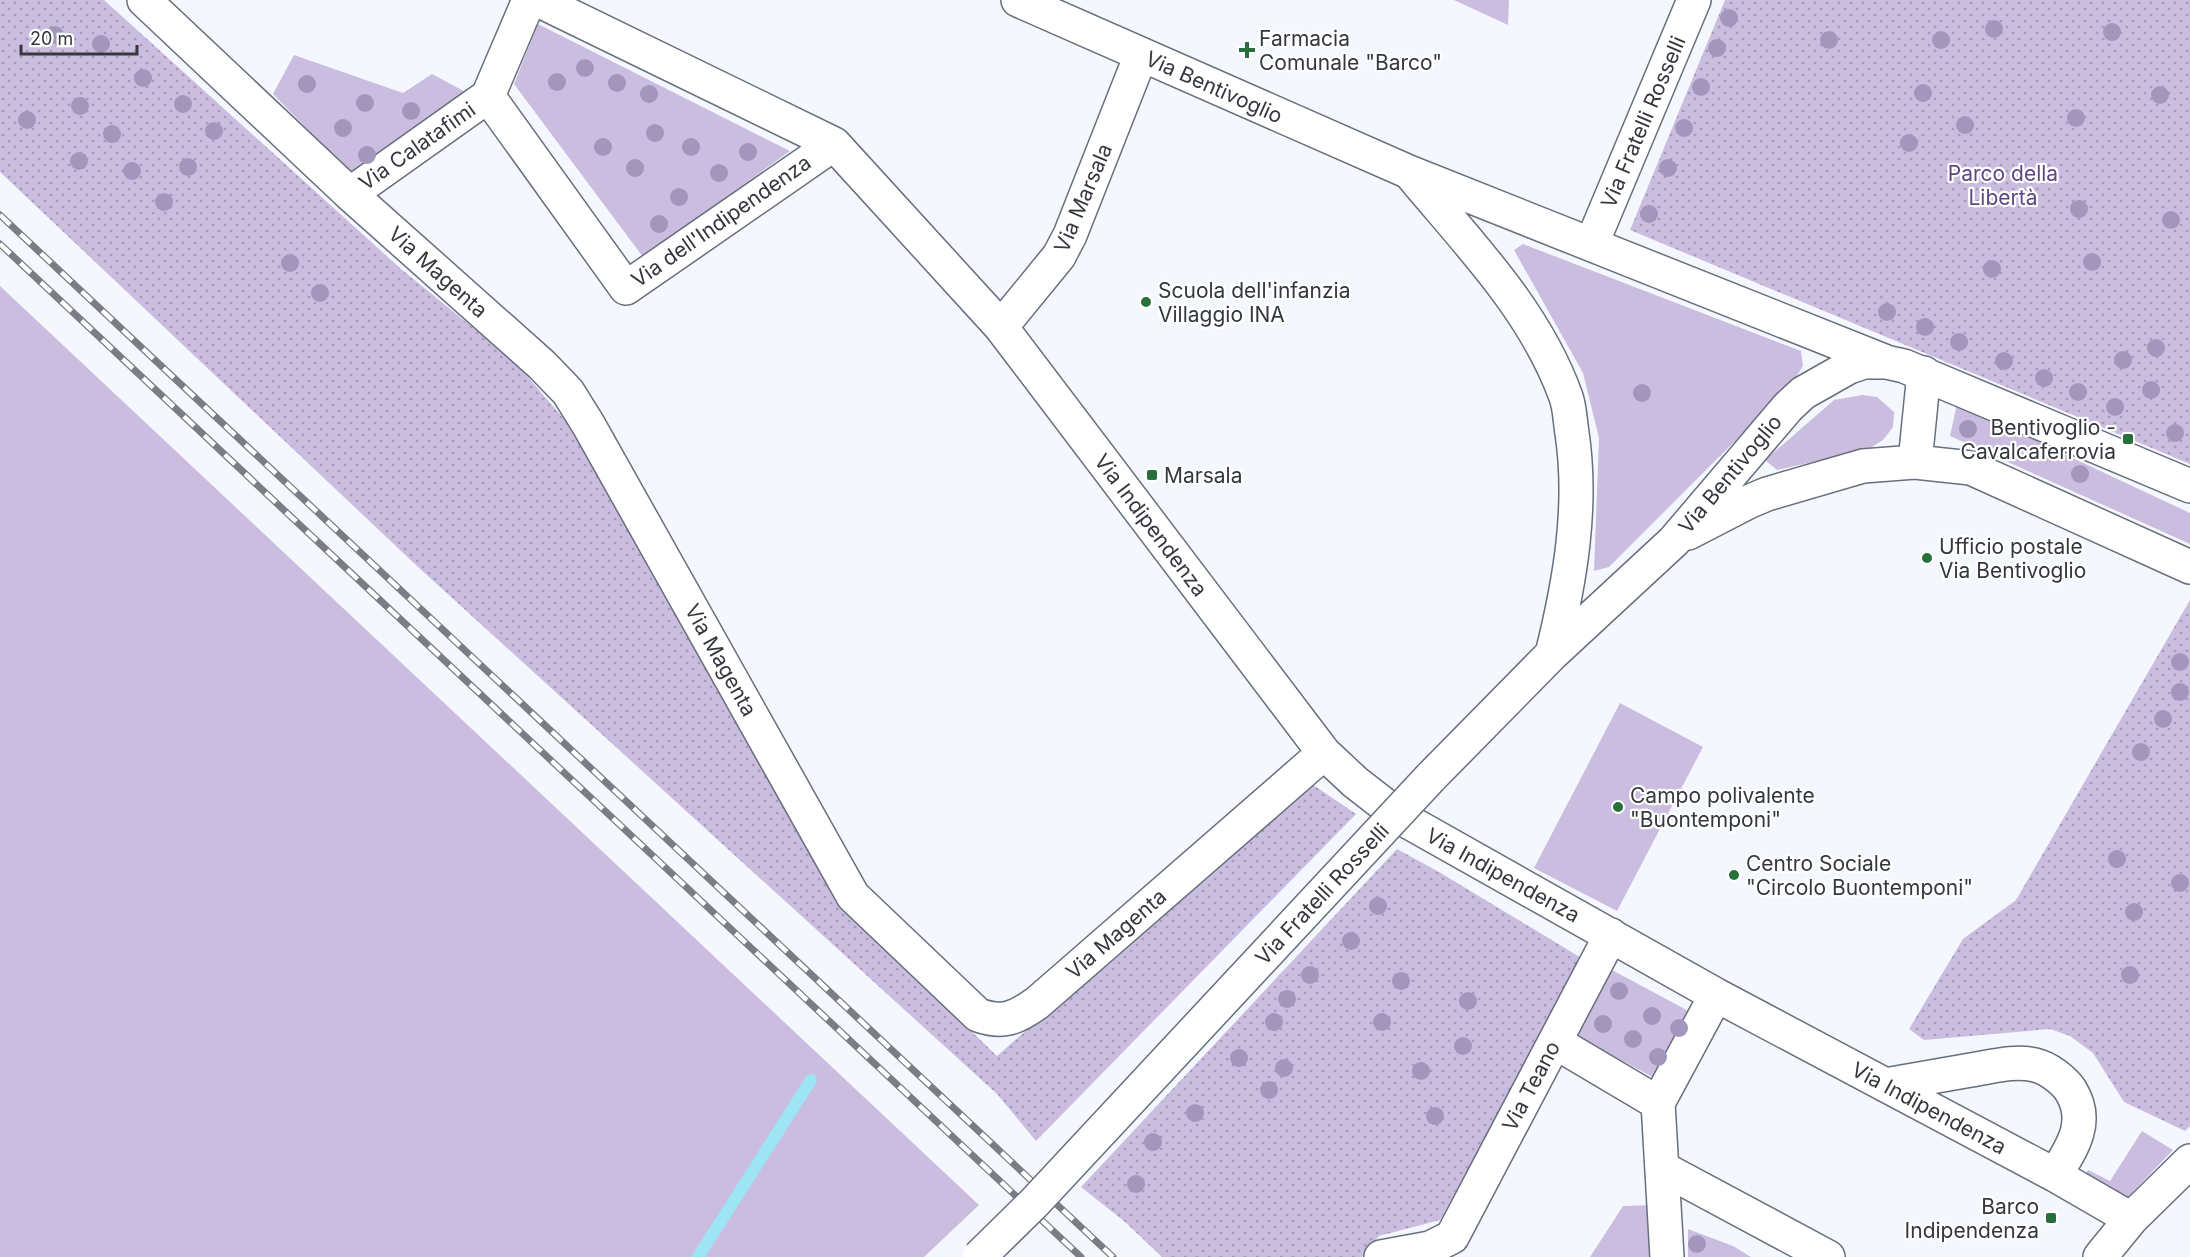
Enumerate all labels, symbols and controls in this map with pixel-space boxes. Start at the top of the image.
scale bar [21,18,136,56]
place label: Farmacia Comunale "Barco" [1259,26,1442,75]
text: 20 m [30,28,73,49]
street label: Via Fratelli Rosselli [1595,32,1691,212]
marker: Farmacia Comunale "Barco" [1240,43,1254,57]
street label: Via Bentivoglio [1142,46,1286,128]
street label: Via Calatafimi [354,97,480,195]
street label: Via Marsala [1049,140,1117,256]
street label: Via dell'Indipendenza [626,150,816,292]
park label: Parco della Libertà [1948,161,2058,210]
street label: Via Magenta [383,221,493,323]
place label: Scuola dell'infanzia Villaggio INA [1158,278,1350,327]
marker: Scuola dell'infanzia Villaggio INA [1139,295,1153,309]
street label: Via Bentivoglio [1673,410,1787,538]
place label: Bentivoglio - Cavalcaferrovia [1961,415,2116,464]
marker: Bentivoglio - Cavalcaferrovia [2121,432,2135,446]
street label: Via Indipendenza [1089,449,1213,601]
place label: Marsala [1164,463,1242,488]
marker: Marsala [1145,468,1159,482]
place label: Ufficio postale Via Bentivoglio [1939,534,2086,583]
marker: Ufficio postale Via Bentivoglio [1920,551,1934,565]
street label: Via Magenta [680,600,762,720]
place label: Campo polivalente "Buontemponi" [1630,783,1815,832]
marker: Campo polivalente "Buontemponi" [1611,800,1625,814]
street label: Via Fratelli Rosselli [1250,818,1394,970]
street label: Via Indipendenza [1422,822,1584,928]
place label: Centro Sociale "Circolo Buontemponi" [1746,851,1973,900]
marker: Centro Sociale "Circolo Buontemponi" [1727,868,1741,882]
street label: Via Magenta [1061,884,1171,984]
street label: Via Teano [1497,1037,1565,1135]
street label: Via Indipendenza [1847,1057,2011,1159]
place label: Barco Indipendenza [1905,1194,2039,1243]
marker: Barco Indipendenza [2044,1211,2058,1225]

